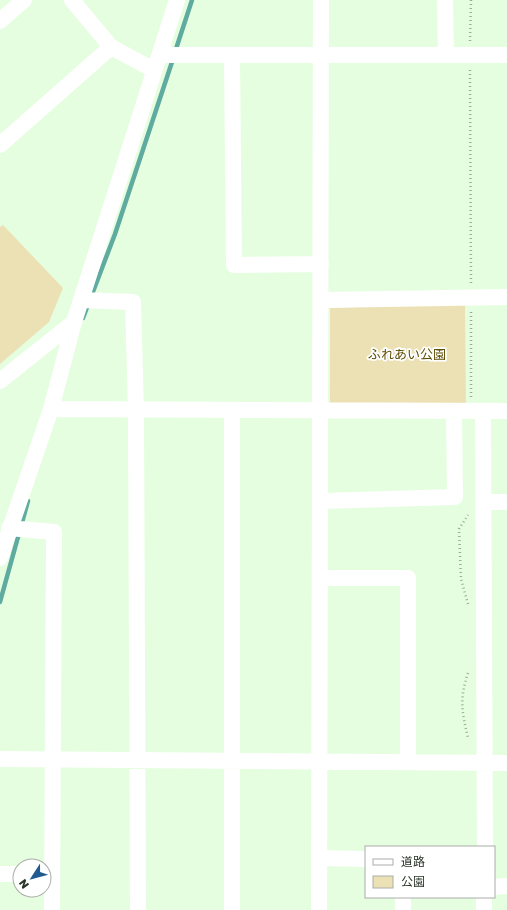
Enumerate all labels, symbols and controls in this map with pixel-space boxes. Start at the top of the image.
park label: ふれあい公園 [368,346,446,362]
legend [365,846,495,898]
text: 道路 [401,854,425,869]
north arrow [12,858,52,898]
text: 公園 [401,874,425,889]
text: N [16,877,31,891]

